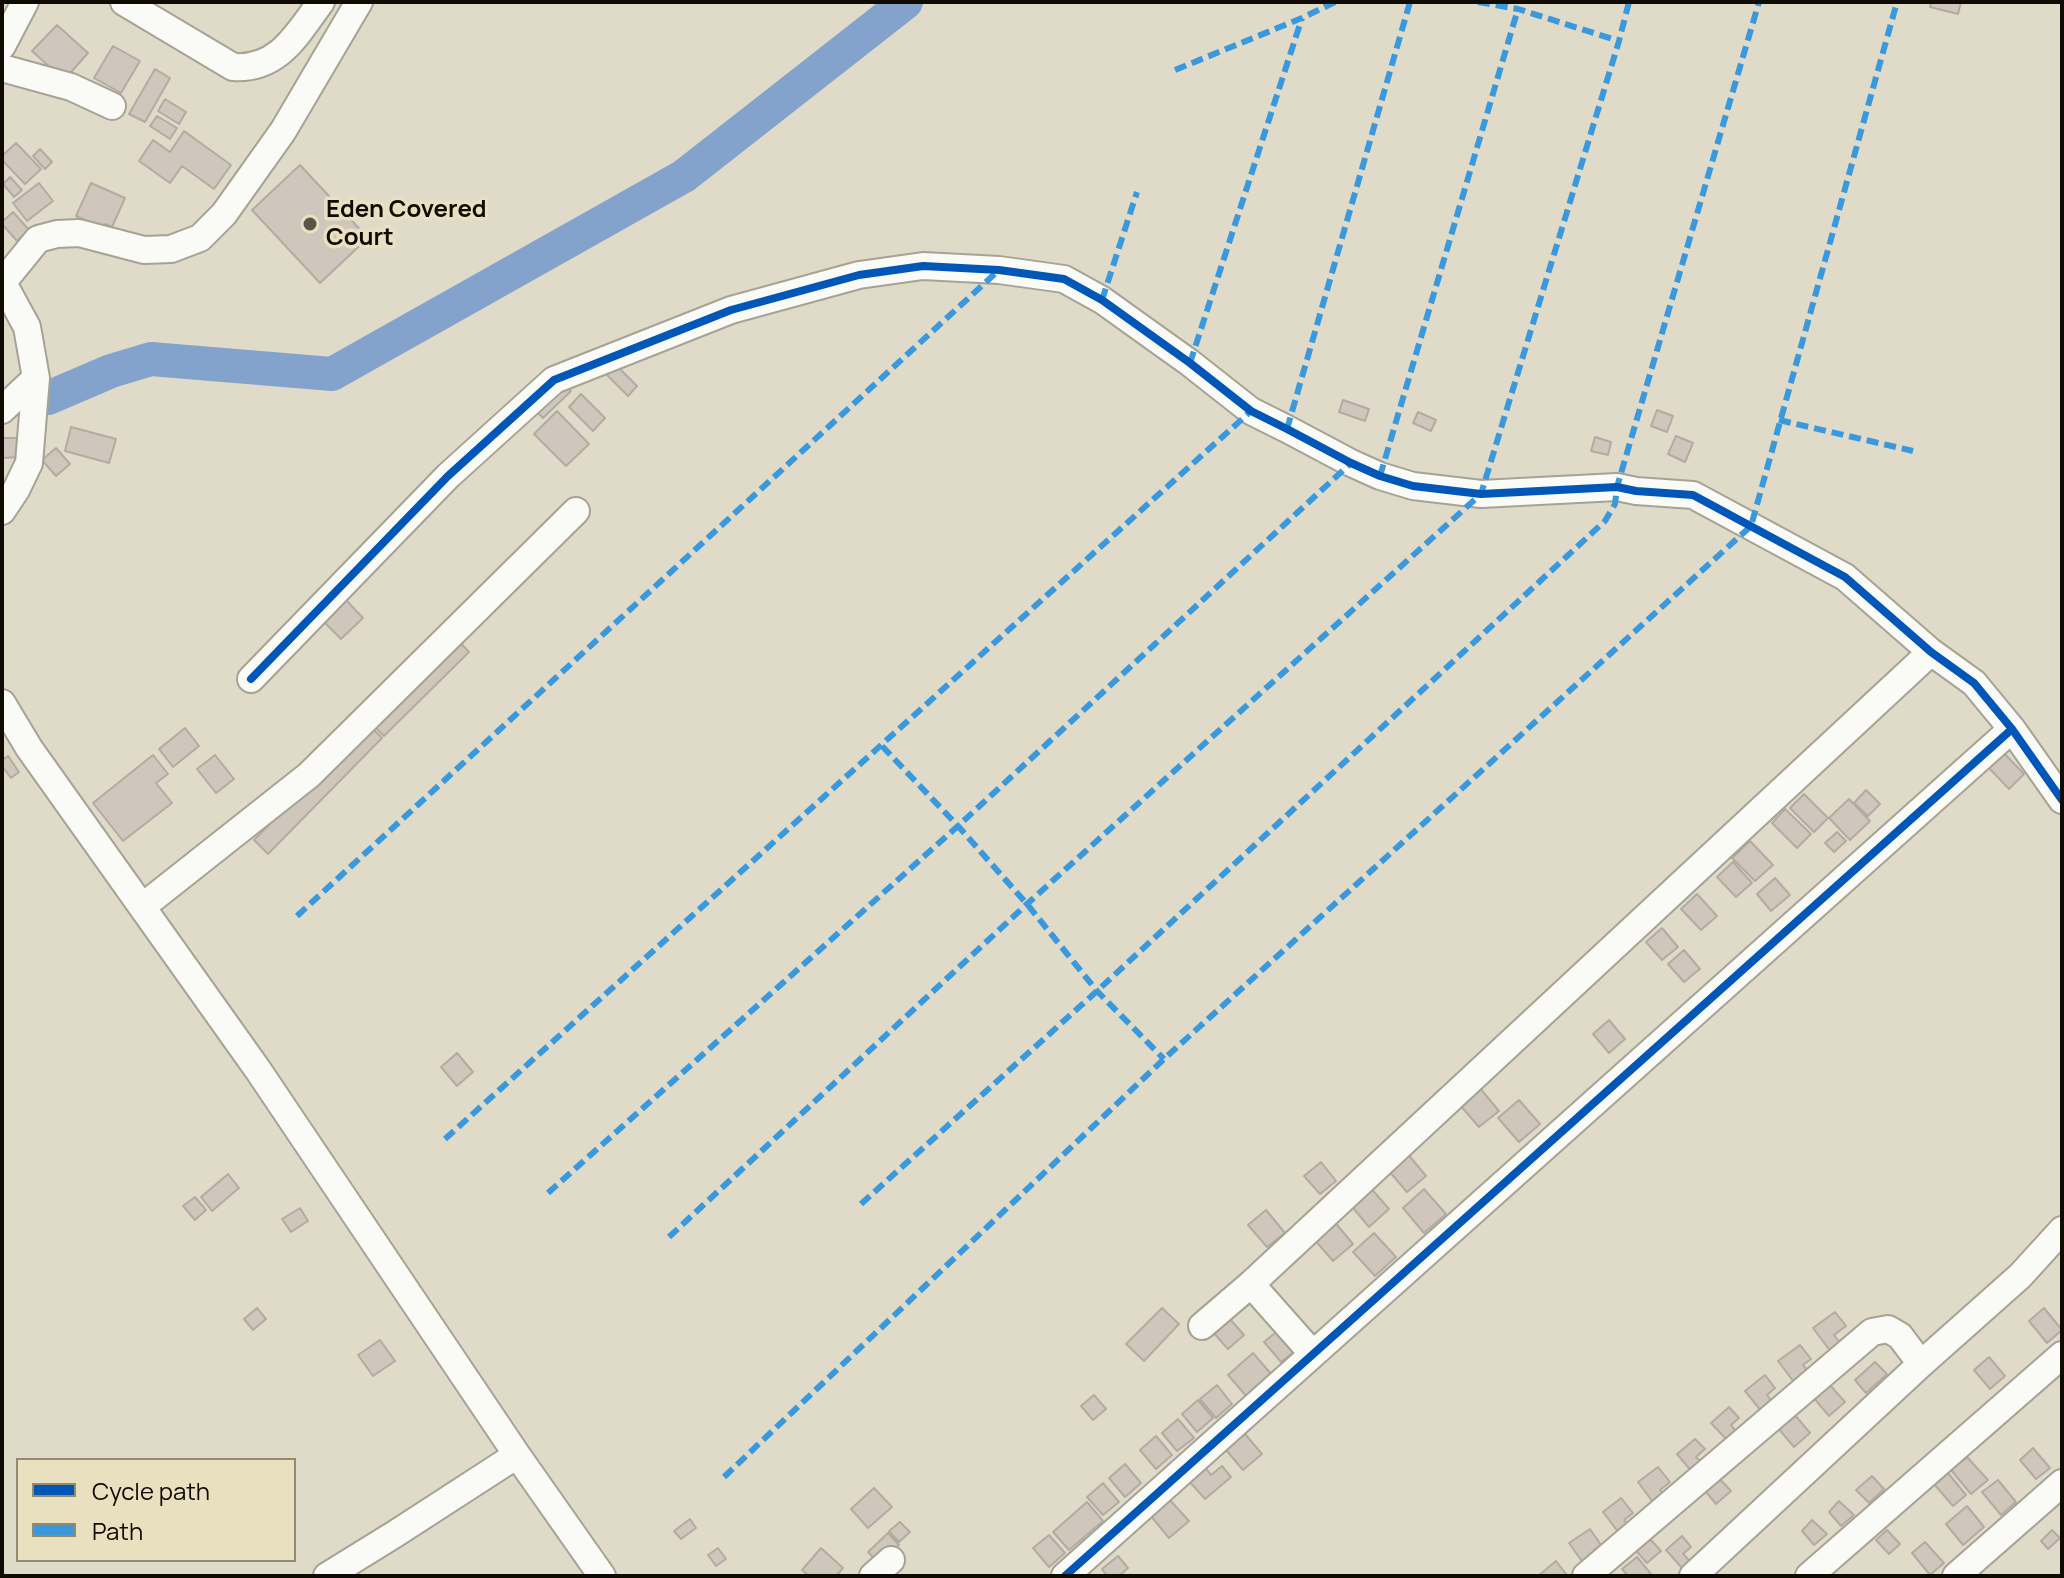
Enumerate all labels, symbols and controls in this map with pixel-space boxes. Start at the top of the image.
place label: Eden Covered Court [326,196,487,252]
marker: Eden Covered Court [301,215,319,233]
legend [16,1458,296,1562]
text: Cycle path [92,1474,210,1507]
text: Path [92,1514,143,1547]

